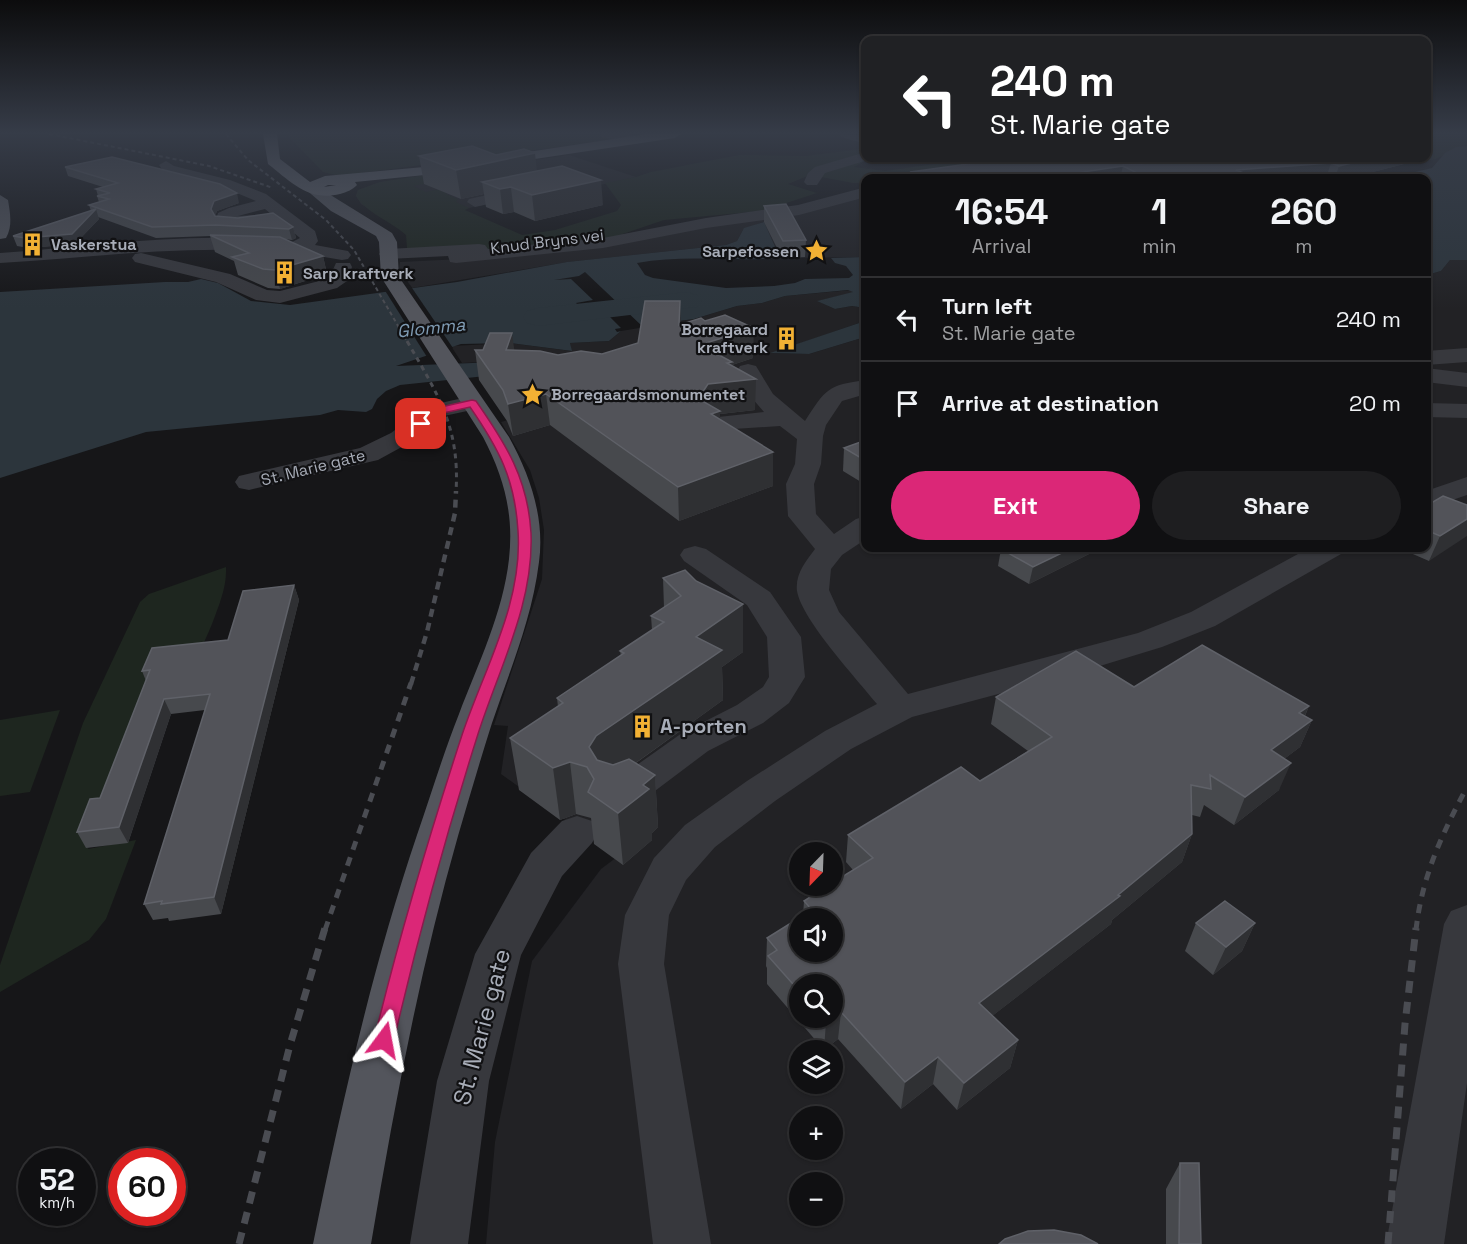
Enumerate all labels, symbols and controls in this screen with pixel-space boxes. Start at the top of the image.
text: 240 m [990,55,1115,108]
icon: left [891,60,969,138]
text: St. Marie gate [990,107,1170,142]
text: 16:54 [955,189,1048,235]
text: 1 [1151,189,1168,235]
text: 260 [1270,189,1337,235]
street label: Knud Bryns vei [489,224,605,259]
building icon: Vaskerstua [20,231,46,257]
text: Arrival [972,233,1031,259]
text: min [1142,233,1177,259]
text: m [1295,233,1312,259]
place label: Vaskerstua [51,234,137,255]
place icon: Sarpefossen [804,238,830,264]
place label: Sarpefossen [702,241,799,262]
building icon: Sarp kraftverk [272,260,298,286]
place label: Sarp kraftverk [303,263,414,284]
text: Turn left [942,292,1032,320]
icon: left [891,303,924,336]
text: 240 m [1336,305,1401,333]
water label: Glomma [396,312,467,343]
place label: Borregaard kraftverk [681,319,768,358]
text: St. Marie gate [942,320,1076,346]
building icon: Borregaard kraftverk [773,325,799,351]
place icon: Borregaardsmonumentet [520,381,546,407]
place label: Borregaardsmonumentet [551,384,745,405]
icon: arrive [891,387,924,420]
text: Arrive at destination [942,389,1159,417]
text: 20 m [1349,389,1401,417]
pin [395,398,446,449]
icon: arrive [404,407,437,440]
street label: St. Marie gate [259,444,368,491]
button: Exit [891,471,1140,540]
button: Share [1152,471,1401,540]
building icon: A-porten [629,713,655,739]
place label: A-porten [660,713,747,739]
north arrow [789,842,843,896]
map controls [789,842,843,1226]
button: sound [789,908,843,962]
street label: St. Marie gate [446,945,517,1108]
button: search [789,974,843,1028]
position arrow [352,1008,416,1072]
button: layers [789,1040,843,1094]
button: + [789,1106,843,1160]
speed limit sign: 60 [108,1148,186,1226]
text: 52 [39,1160,75,1199]
button: − [789,1172,843,1226]
text: km/h [39,1193,75,1212]

